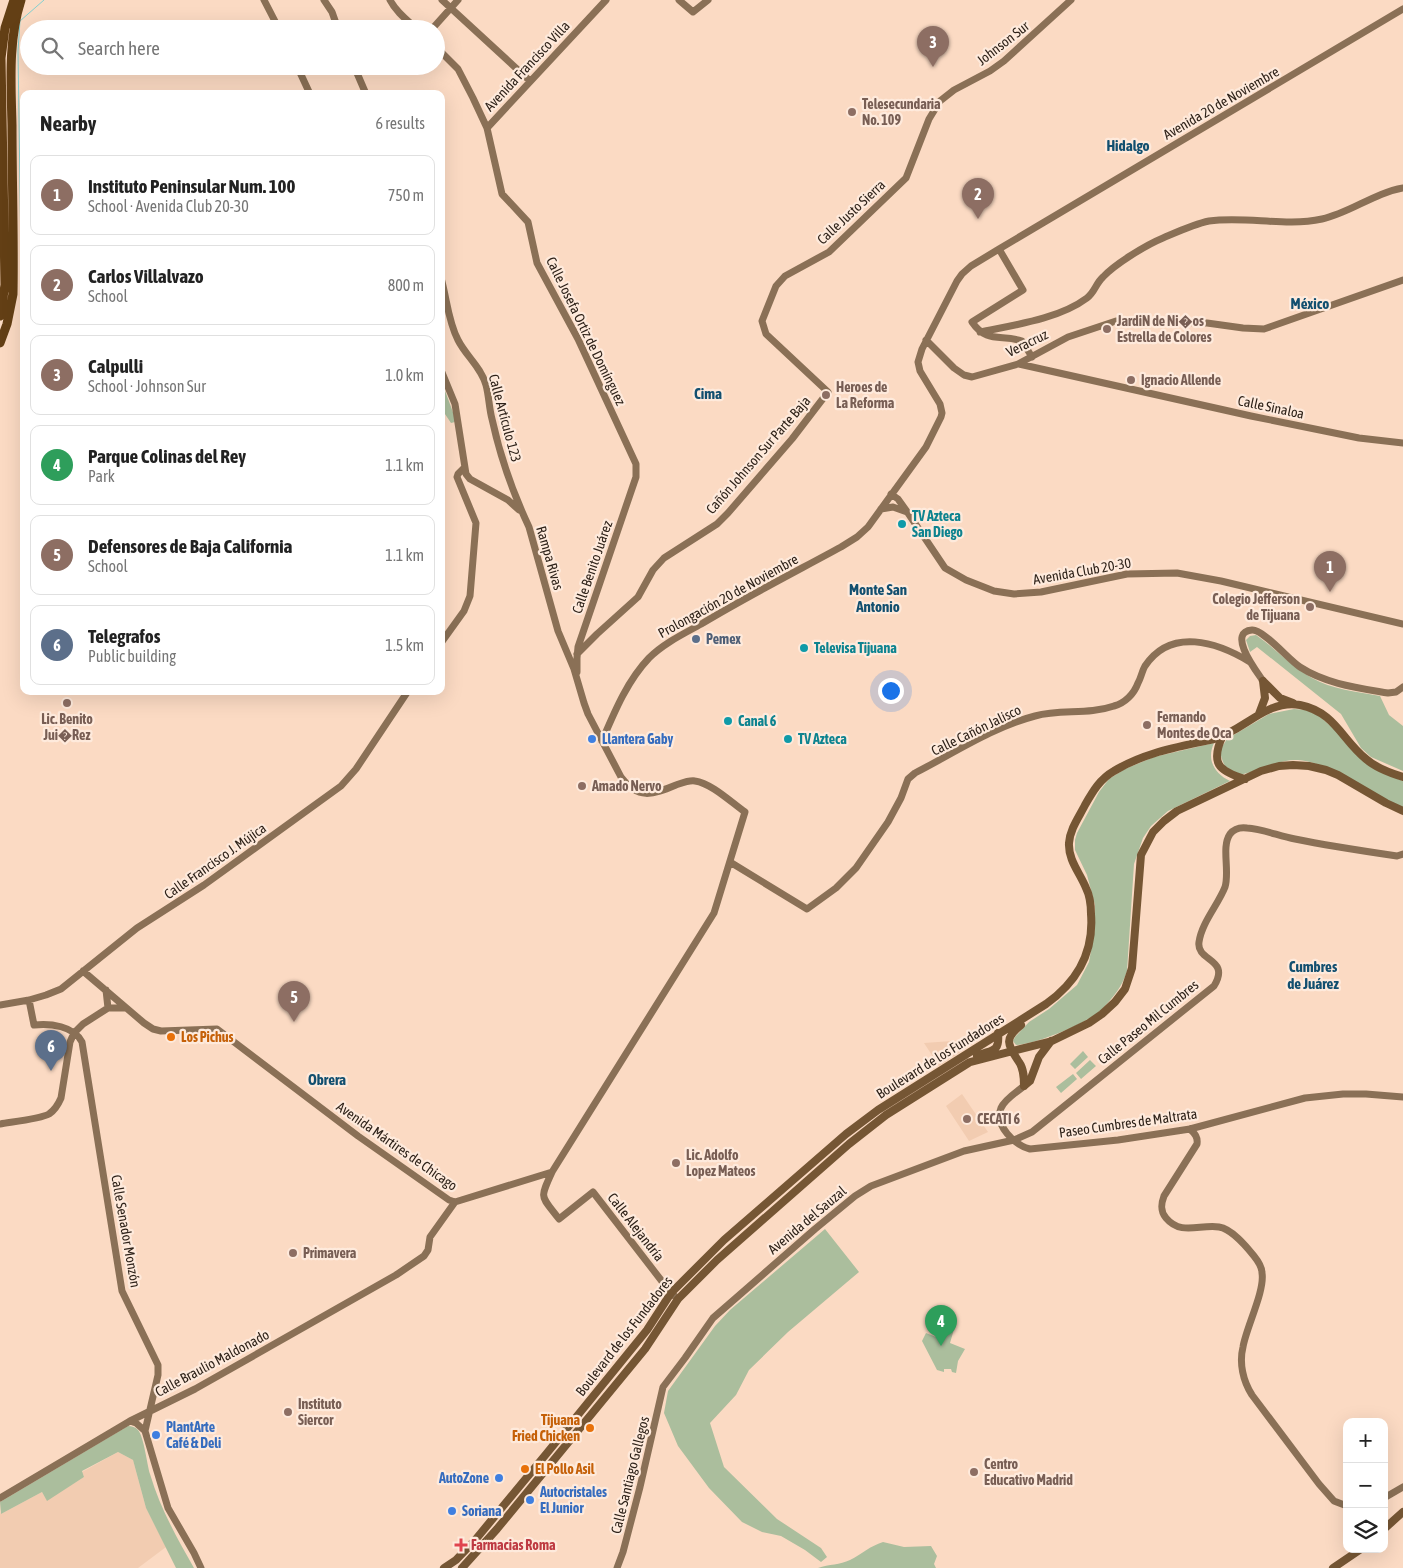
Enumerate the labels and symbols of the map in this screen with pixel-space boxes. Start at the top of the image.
street label: Johnson Sur [974,17,1033,68]
street label: Avenida Francisco Villa [481,18,573,114]
pin: 3 [917,26,949,67]
street label: Avenida 20 de Noviembre [1160,63,1282,143]
place label: Telesecundaria No. 109 [862,96,941,128]
marker: Telesecundaria No. 109 [846,106,858,118]
district label: Hidalgo [1106,137,1150,154]
street label: Calle Justo Sierra [814,177,888,247]
pin: 2 [962,178,994,219]
street label: Calle Josefa Ortiz de Domínguez [543,254,629,408]
district label: México [1291,295,1329,312]
place label: JardiN de Ni�os Estrella de Colores [1116,313,1212,345]
marker: JardiN de Ni�os Estrella de Colores [1101,323,1113,335]
street label: Veracruz [1004,326,1050,360]
street label: Calle Artículo 123 [486,372,524,464]
place label: Ignacio Allende [1141,372,1221,388]
marker: Ignacio Allende [1125,374,1137,386]
place label: Heroes de La Reforma [836,379,895,411]
district label: Cima [694,385,722,402]
marker: Heroes de La Reforma [820,389,832,401]
street label: Calle Sinaloa [1236,392,1306,422]
street label: Cañón Johnson Sur Parte Baja [703,393,813,517]
place label: TV Azteca San Diego [912,508,963,540]
marker: TV Azteca San Diego [896,518,908,530]
street label: Calle Benito Juárez [569,519,615,615]
street label: Rampa Rivas [533,524,567,592]
street label: Prolongación 20 de Noviembre [655,551,801,641]
pin: 1 [1314,551,1346,592]
street label: Avenida Club 20-30 [1032,554,1133,587]
district label: Monte San Antonio [849,581,907,615]
place label: Colegio Jefferson de Tijuana [1212,591,1300,623]
marker: Colegio Jefferson de Tijuana [1304,601,1316,613]
place label: Pemex [706,631,741,647]
marker: Pemex [690,633,702,645]
place label: Televisa Tijuana [814,640,897,656]
marker: Televisa Tijuana [798,642,810,654]
your location [878,678,904,704]
marker: Lic. Benito Jui�Rez [61,697,73,709]
street label: Calle Cañón Jalisco [929,701,1023,759]
place label: Fernando Montes de Oca [1157,709,1232,741]
place label: Lic. Benito Jui�Rez [41,711,93,743]
place label: Canal 6 [738,713,777,729]
marker: Canal 6 [722,715,734,727]
marker: Fernando Montes de Oca [1141,719,1153,731]
place label: Llantera Gaby [602,731,673,747]
place label: TV Azteca [798,731,847,747]
marker: Llantera Gaby [586,733,598,745]
marker: TV Azteca [782,733,794,745]
place label: Amado Nervo [591,778,662,794]
marker: Amado Nervo [576,780,588,792]
street label: Calle Francisco J. Mújica [161,820,269,902]
district label: Cumbres de Juárez [1287,958,1339,992]
street label: Calle Paseo Mil Cumbres [1095,977,1201,1067]
pin: 5 [278,981,310,1022]
street label: Boulevard de los Fundadores [873,1010,1007,1102]
place label: Los Pichus [181,1029,234,1045]
pin: 6 [35,1030,67,1071]
marker: Los Pichus [165,1031,177,1043]
district label: Obrera [308,1071,346,1088]
street label: Avenida Mártires de Chicago [334,1098,460,1194]
street label: Paseo Cumbres de Maltrata [1058,1105,1198,1141]
place label: CECATI 6 [977,1111,1020,1127]
marker: CECATI 6 [961,1113,973,1125]
place label: Lic. Adolfo Lopez Mateos [686,1147,756,1179]
marker: Lic. Adolfo Lopez Mateos [670,1157,682,1169]
street label: Calle Senador Monzón [108,1173,144,1289]
street label: Avenida del Sauzal [765,1183,849,1257]
street label: Calle Alejandría [604,1190,668,1264]
place label: Primavera [303,1245,357,1261]
marker: Primavera [287,1247,299,1259]
street label: Boulevard de los Fundadores [572,1273,676,1399]
pin: 4 [925,1305,957,1346]
street label: Calle Braulio Maldonado [152,1326,272,1400]
place label: Instituto Siercor [298,1396,342,1428]
marker: Instituto Siercor [282,1406,294,1418]
place label: Tijuana Fried Chicken [512,1412,580,1444]
street label: Calle Santiago Gallegos [608,1415,652,1535]
place label: PlantArte Café & Deli [166,1419,221,1451]
marker: Tijuana Fried Chicken [584,1422,596,1434]
marker: PlantArte Café & Deli [150,1429,162,1441]
place label: Centro Educativo Madrid [984,1456,1073,1488]
place label: El Pollo Asil [535,1461,595,1477]
marker: El Pollo Asil [519,1463,531,1475]
marker: Centro Educativo Madrid [968,1466,980,1478]
place label: AutoZone [438,1470,489,1486]
marker: AutoZone [493,1472,505,1484]
place label: Autocristales El Junior [539,1484,607,1516]
marker: Autocristales El Junior [524,1494,536,1506]
place label: Soriana [462,1503,502,1519]
marker: Soriana [446,1505,458,1517]
place label: Farmacias Roma [471,1537,556,1553]
marker: Farmacias Roma [455,1539,467,1551]

